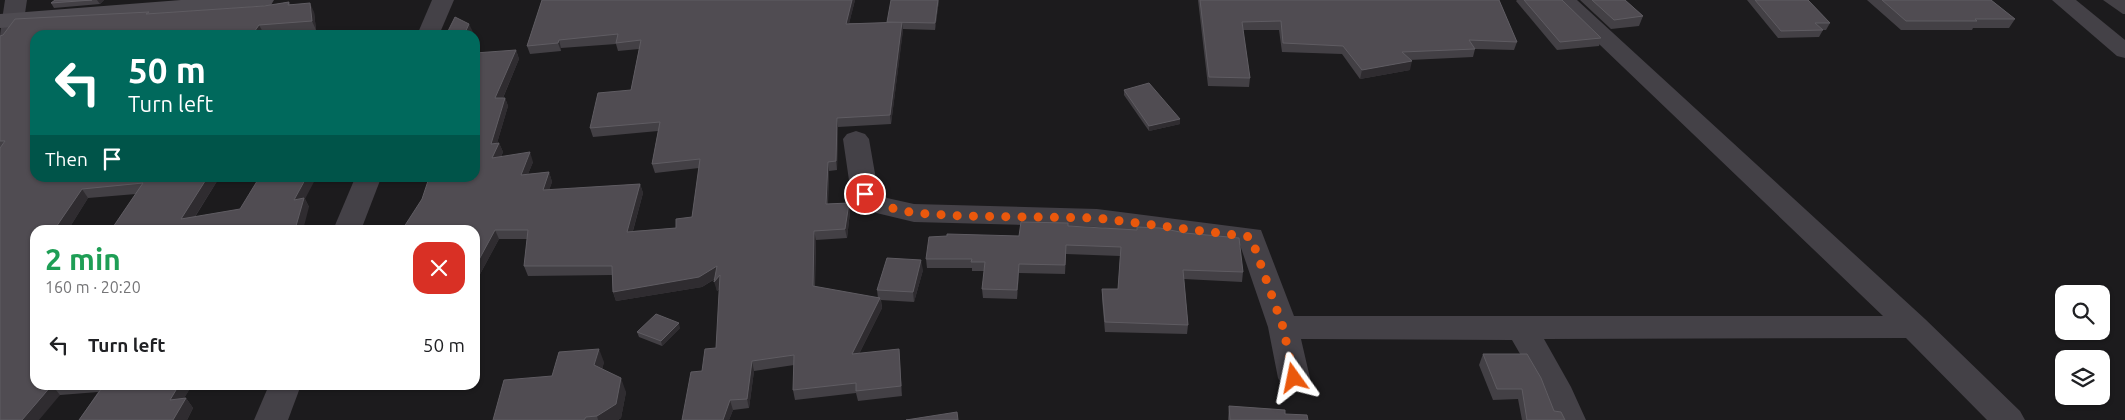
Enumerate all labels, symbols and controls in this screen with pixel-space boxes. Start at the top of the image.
icon: left [45,50,110,115]
text: 50 m [128,50,206,90]
text: Turn left [128,91,213,116]
icon: arrive [98,145,126,173]
text: Then [45,148,88,170]
pin [844,173,886,215]
icon: arrive [851,180,879,208]
text: 2 min [45,242,121,276]
button: close [413,242,465,294]
text: 160 m · 20:20 [45,278,141,296]
map controls [2055,285,2110,405]
button: search [2055,285,2110,340]
icon: left [45,331,73,359]
text: Turn left [88,334,166,356]
text: 50 m [423,334,465,356]
button: layers [2055,350,2110,405]
position arrow [1267,351,1319,403]

